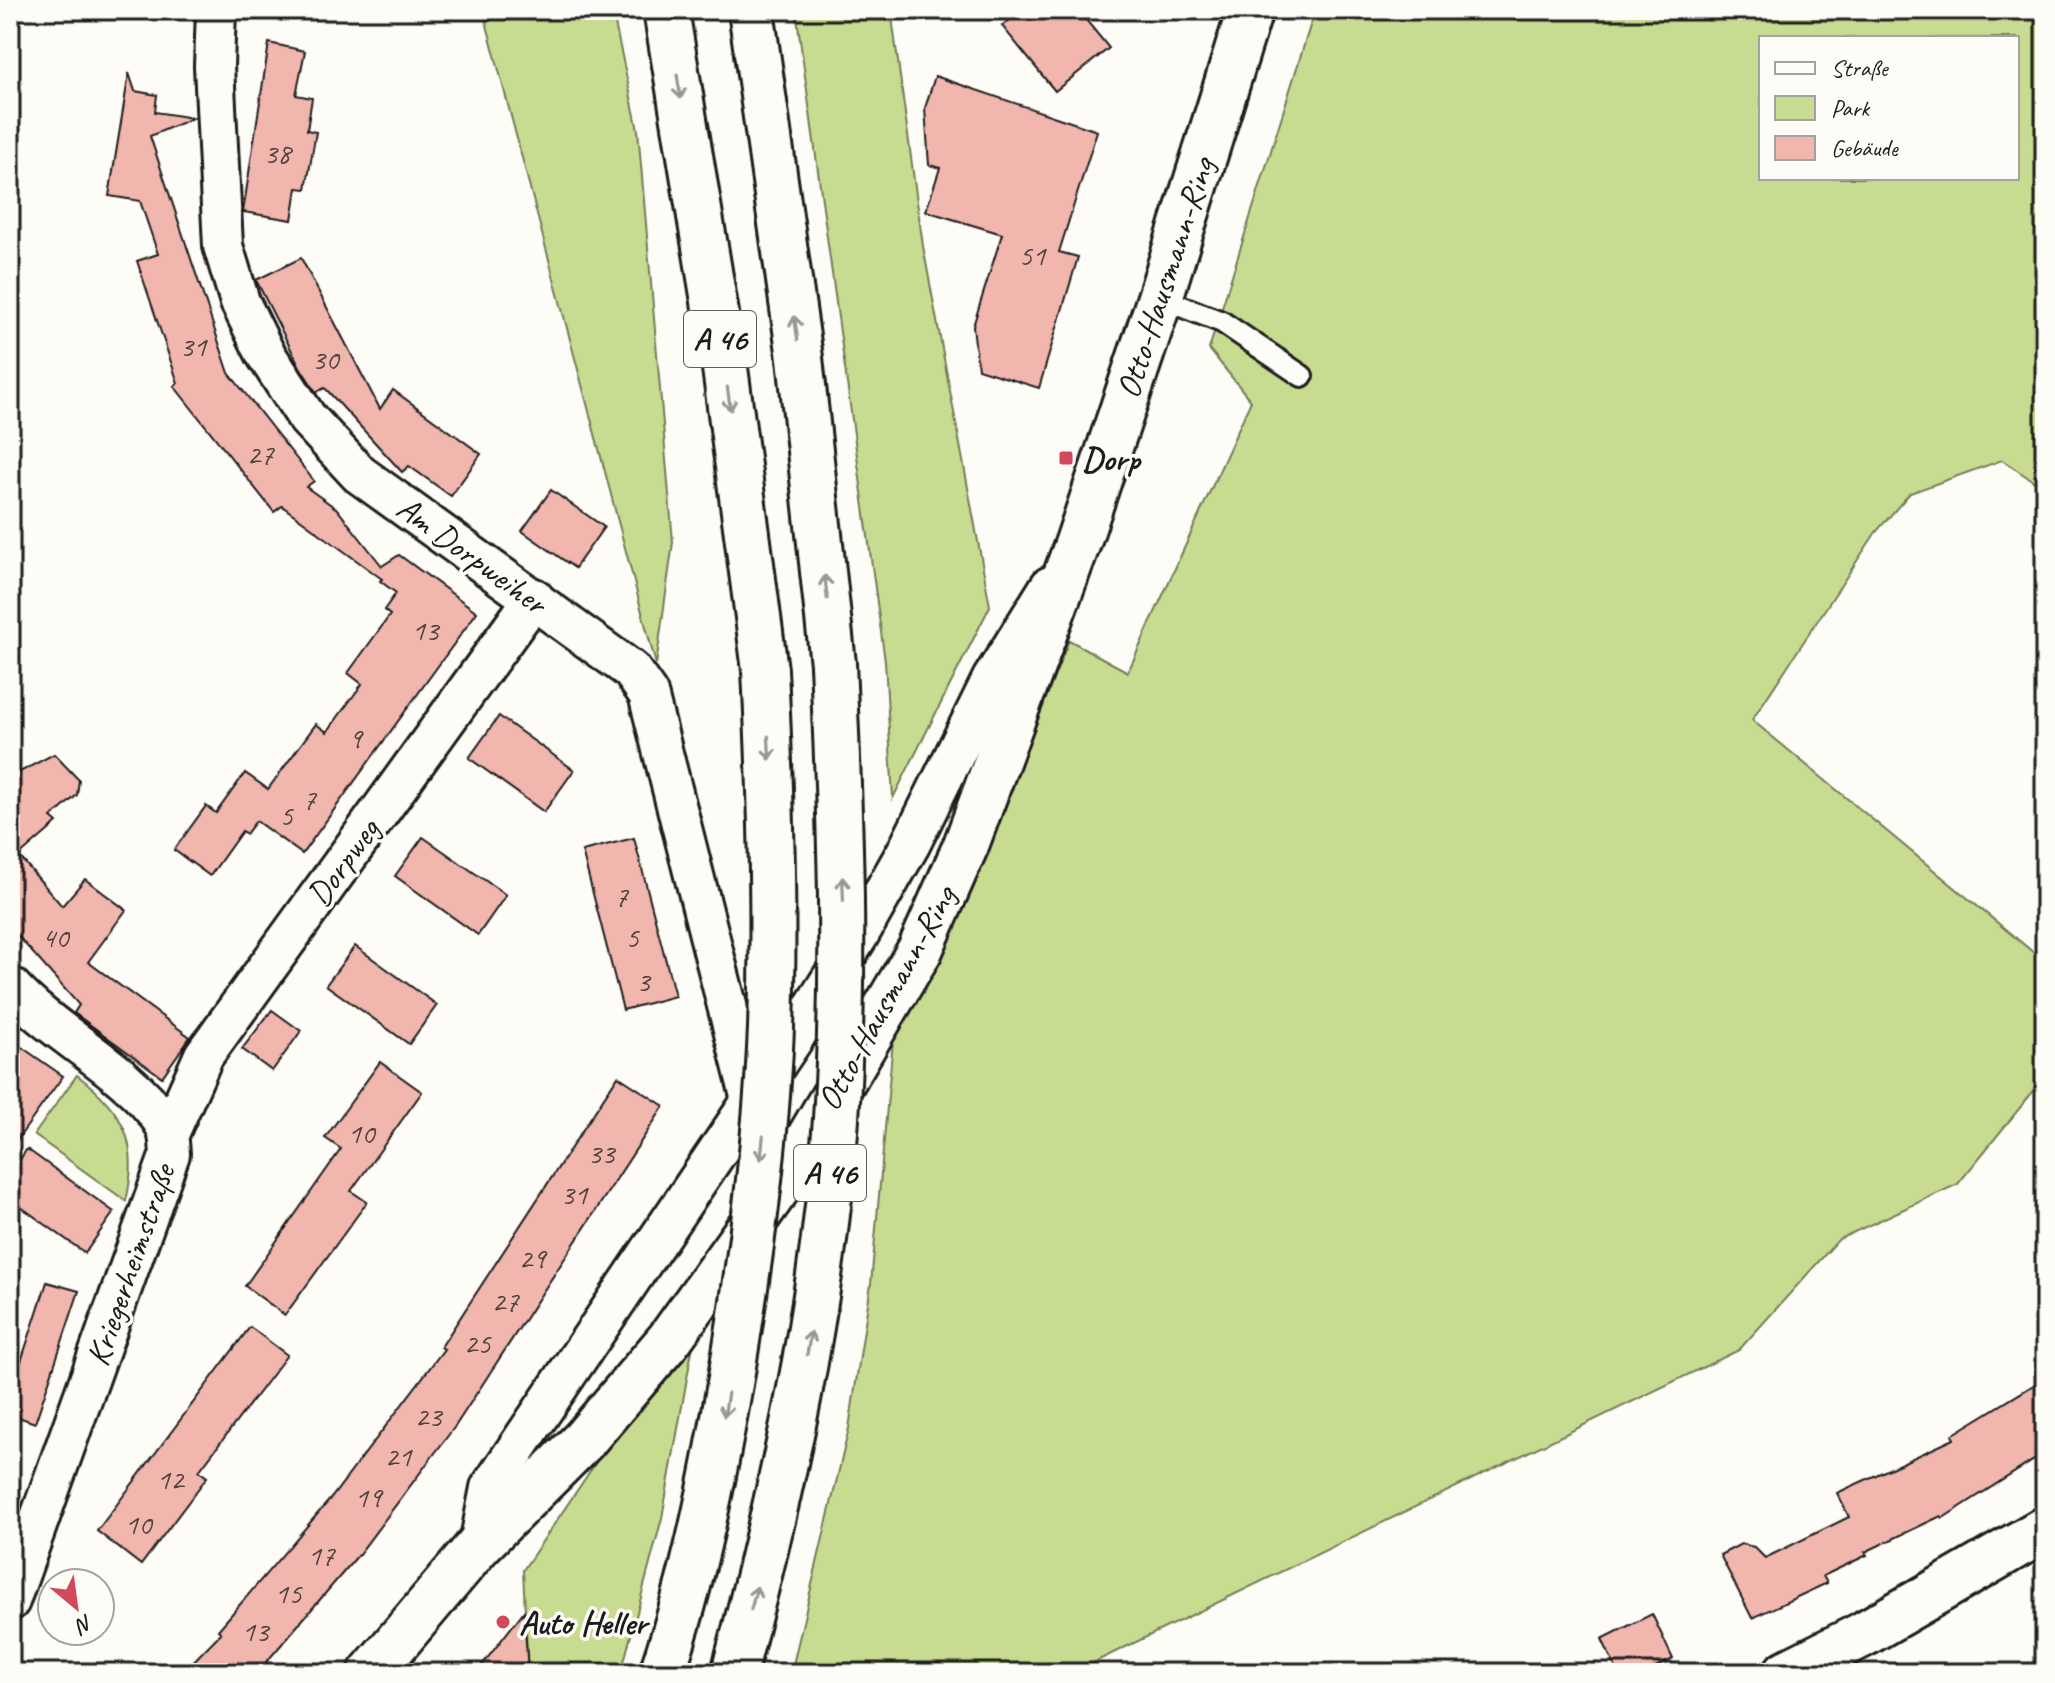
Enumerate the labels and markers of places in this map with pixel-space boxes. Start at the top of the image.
place label: Dorp [1082,437,1143,480]
marker: Dorp [1057,449,1075,467]
place label: Auto Heller [519,1601,651,1644]
marker: Auto Heller [494,1613,512,1631]

